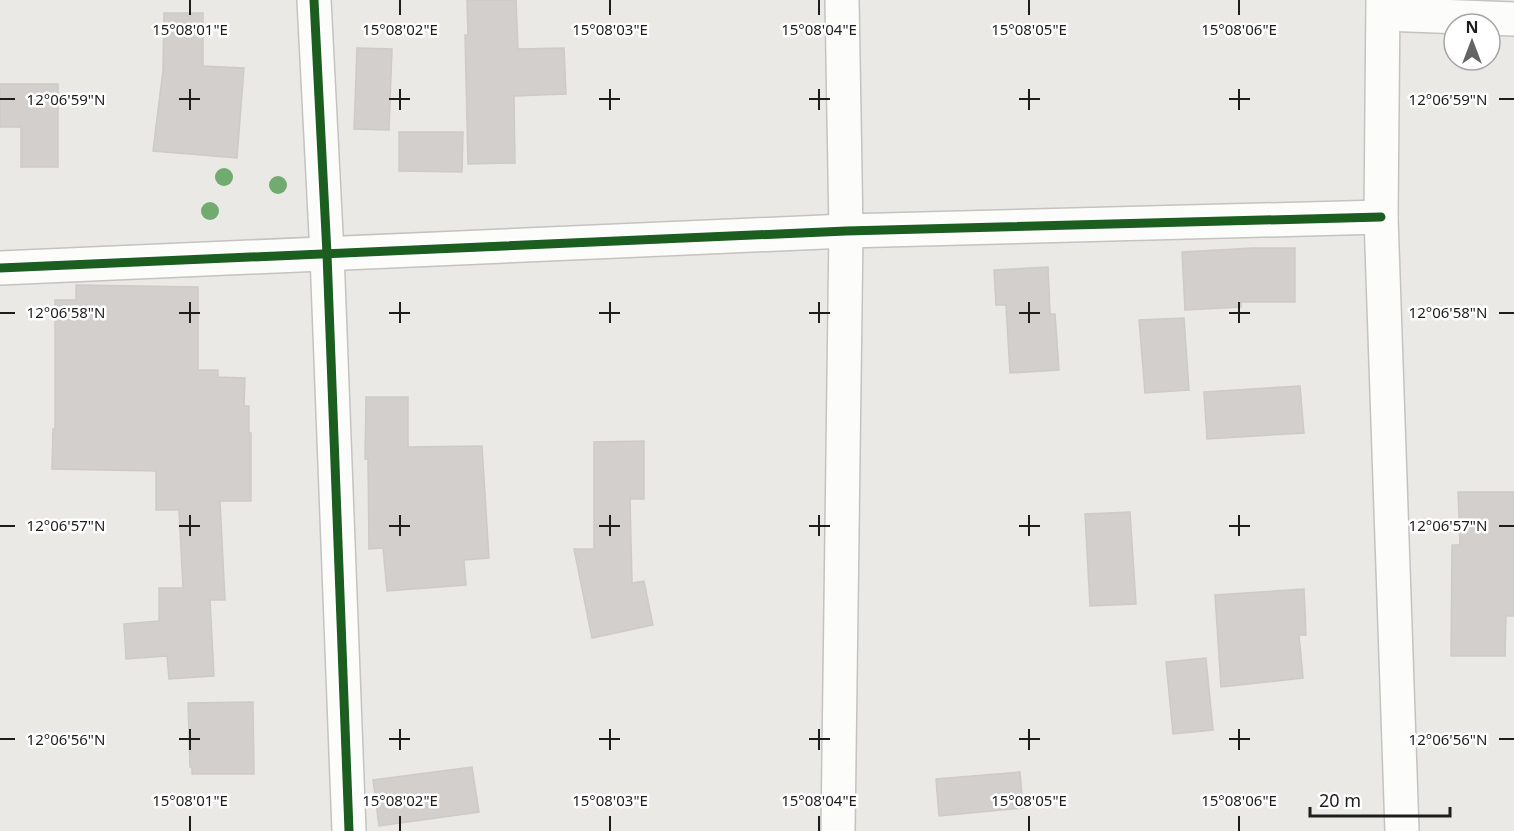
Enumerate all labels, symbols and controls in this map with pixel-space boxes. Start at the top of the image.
north arrow [1442,12,1502,72]
text: N [1465,16,1479,38]
text: 15°08'01"E [152,19,228,39]
text: 15°08'02"E [362,19,438,39]
text: 15°08'03"E [572,19,648,39]
text: 15°08'04"E [781,19,857,39]
text: 15°08'05"E [991,19,1067,39]
text: 15°08'06"E [1201,19,1277,39]
text: 12°06'59"N [27,89,105,109]
text: 12°06'59"N [1409,89,1487,109]
text: 12°06'58"N [27,302,105,322]
text: 12°06'58"N [1409,302,1487,322]
text: 12°06'57"N [27,515,105,535]
text: 12°06'57"N [1409,515,1487,535]
text: 12°06'56"N [27,729,105,749]
text: 12°06'56"N [1409,729,1487,749]
scale bar [1310,780,1450,818]
text: 20 m [1319,788,1361,812]
text: 15°08'01"E [152,790,228,810]
text: 15°08'02"E [362,790,438,810]
text: 15°08'03"E [572,790,648,810]
text: 15°08'04"E [781,790,857,810]
text: 15°08'05"E [991,790,1067,810]
text: 15°08'06"E [1201,790,1277,810]

